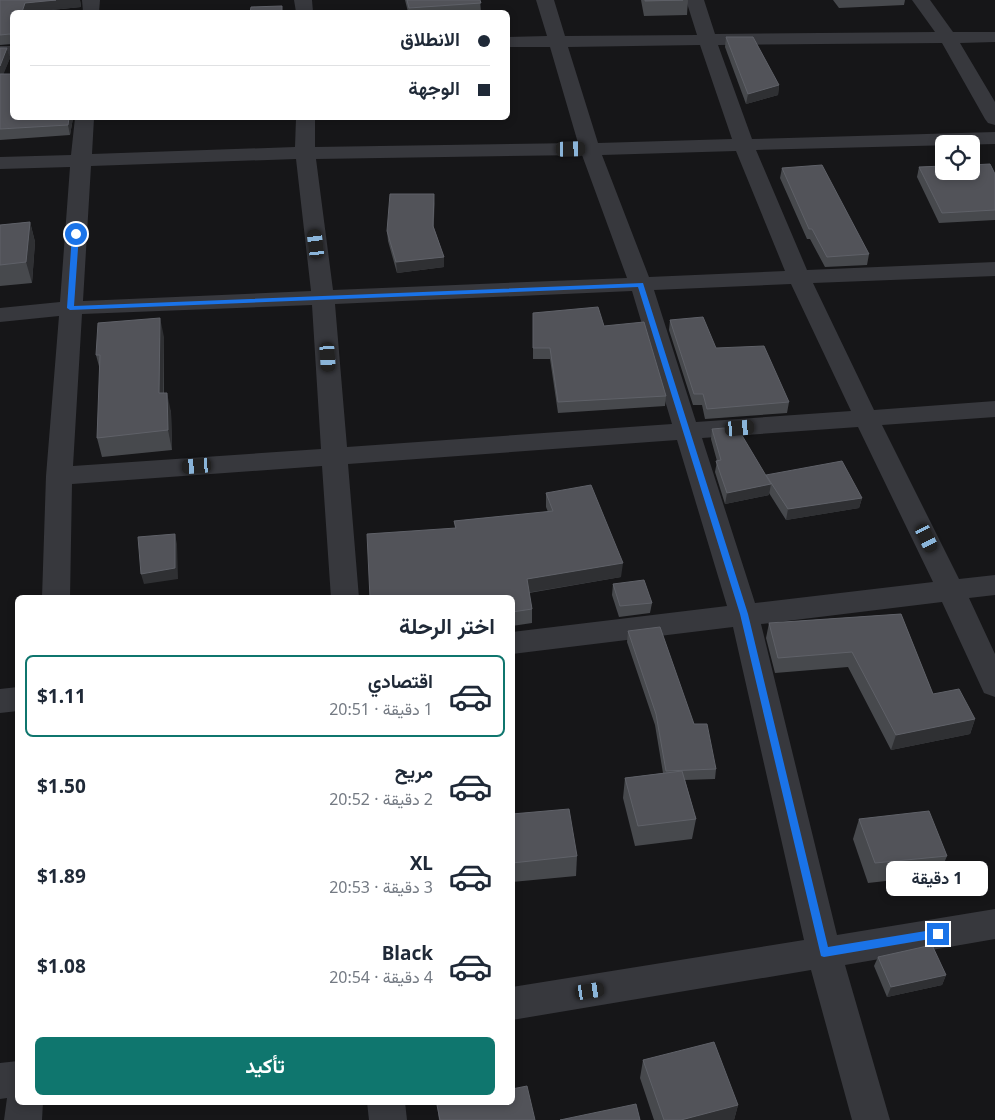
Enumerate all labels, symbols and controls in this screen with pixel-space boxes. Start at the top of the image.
text: الانطلاق [400,26,460,52]
text: الوجهة [408,75,460,101]
map controls [935,135,980,180]
button: locate [935,135,980,180]
car [555,141,586,157]
route start [65,223,87,245]
car [306,228,325,260]
car [319,342,336,372]
car [724,419,755,437]
car [181,457,212,475]
car [913,521,940,555]
text: اختر الرحلة [399,610,495,640]
text: اقتصادي [368,668,433,694]
icon: car [448,674,493,719]
text: $1.11 [37,683,86,709]
text: 1 دقيقة · 20:51 [329,698,433,720]
text: مريح [395,758,433,784]
icon: car [448,764,493,809]
text: $1.50 [37,773,86,799]
text: 2 دقيقة · 20:52 [329,788,433,810]
text: XL [410,850,433,876]
icon: car [448,854,493,899]
callout: 1 دقيقة [887,862,989,896]
text: $1.89 [37,863,86,889]
text: 1 دقيقة [911,867,963,889]
text: 3 دقيقة · 20:53 [329,876,433,898]
route end [927,923,949,945]
text: Black [382,940,433,966]
icon: car [448,944,493,989]
text: $1.08 [37,953,86,979]
text: 4 دقيقة · 20:54 [329,966,433,988]
car [574,981,605,1001]
button: تأكيد [35,1037,495,1095]

